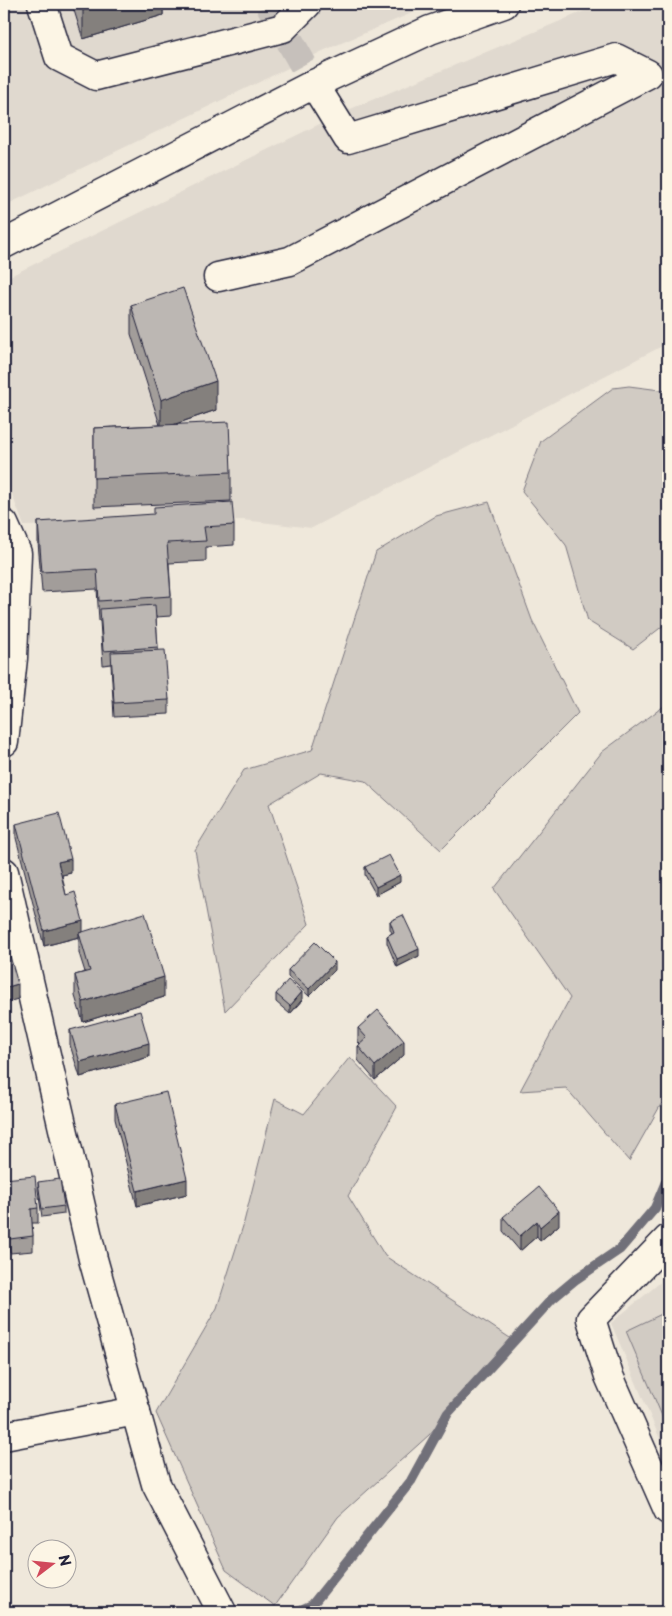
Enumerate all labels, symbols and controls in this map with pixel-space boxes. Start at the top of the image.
north arrow [28,1538,78,1588]
text: N [53,1552,77,1569]

